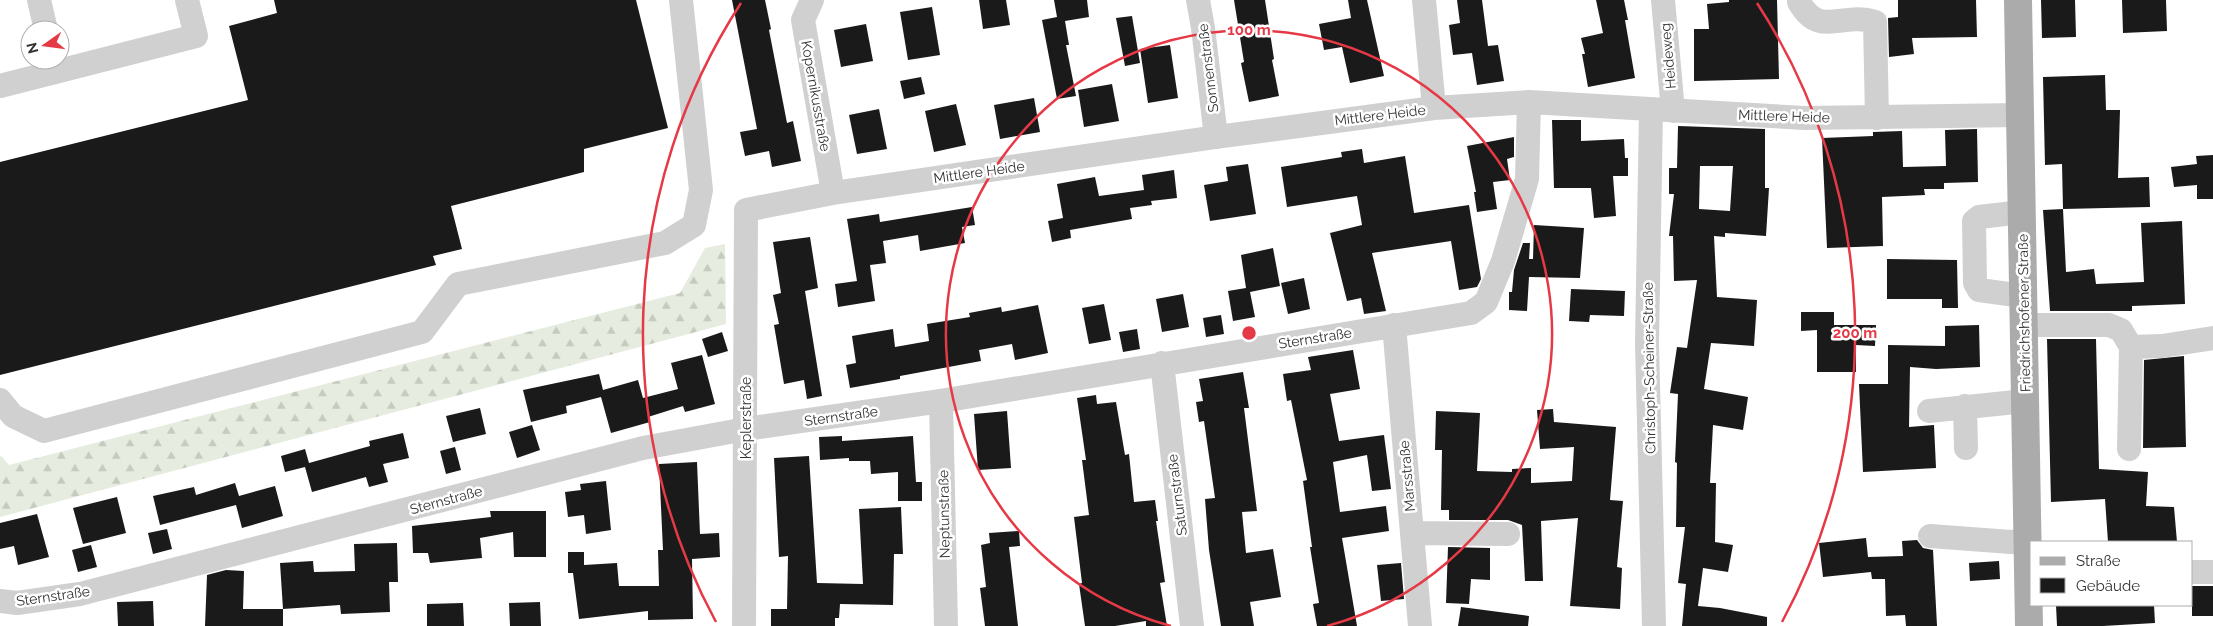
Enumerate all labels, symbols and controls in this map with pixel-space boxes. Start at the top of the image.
north arrow [20,20,70,70]
text: 100 m [1227,21,1271,39]
street label: Heideweg [1657,22,1679,90]
street label: Sonnenstraße [1195,23,1221,113]
street label: Kopernikusstraße [798,39,834,153]
text: N [23,41,41,55]
street label: Mittlere Heide [1334,101,1426,129]
street label: Mittlere Heide [1738,106,1830,126]
street label: Mittlere Heide [933,158,1025,186]
street label: Friedrichshofener Straße [2015,234,2033,392]
street label: Christoph-Scheiner-Straße [1640,282,1658,454]
centre of rings [1240,324,1258,342]
street label: Sternstraße [1277,324,1353,352]
text: 200 m [1833,324,1877,342]
street label: Keplerstraße [738,377,754,459]
street label: Sternstraße [803,403,879,429]
street label: Marsstraße [1396,440,1418,512]
street label: Saturnstraße [1164,453,1190,537]
street label: Neptunstraße [935,470,953,558]
street label: Sternstraße [408,483,484,517]
legend [2030,541,2193,606]
text: Straße [2076,552,2121,570]
text: Gebäude [2076,577,2140,595]
street label: Sternstraße [15,583,91,609]

